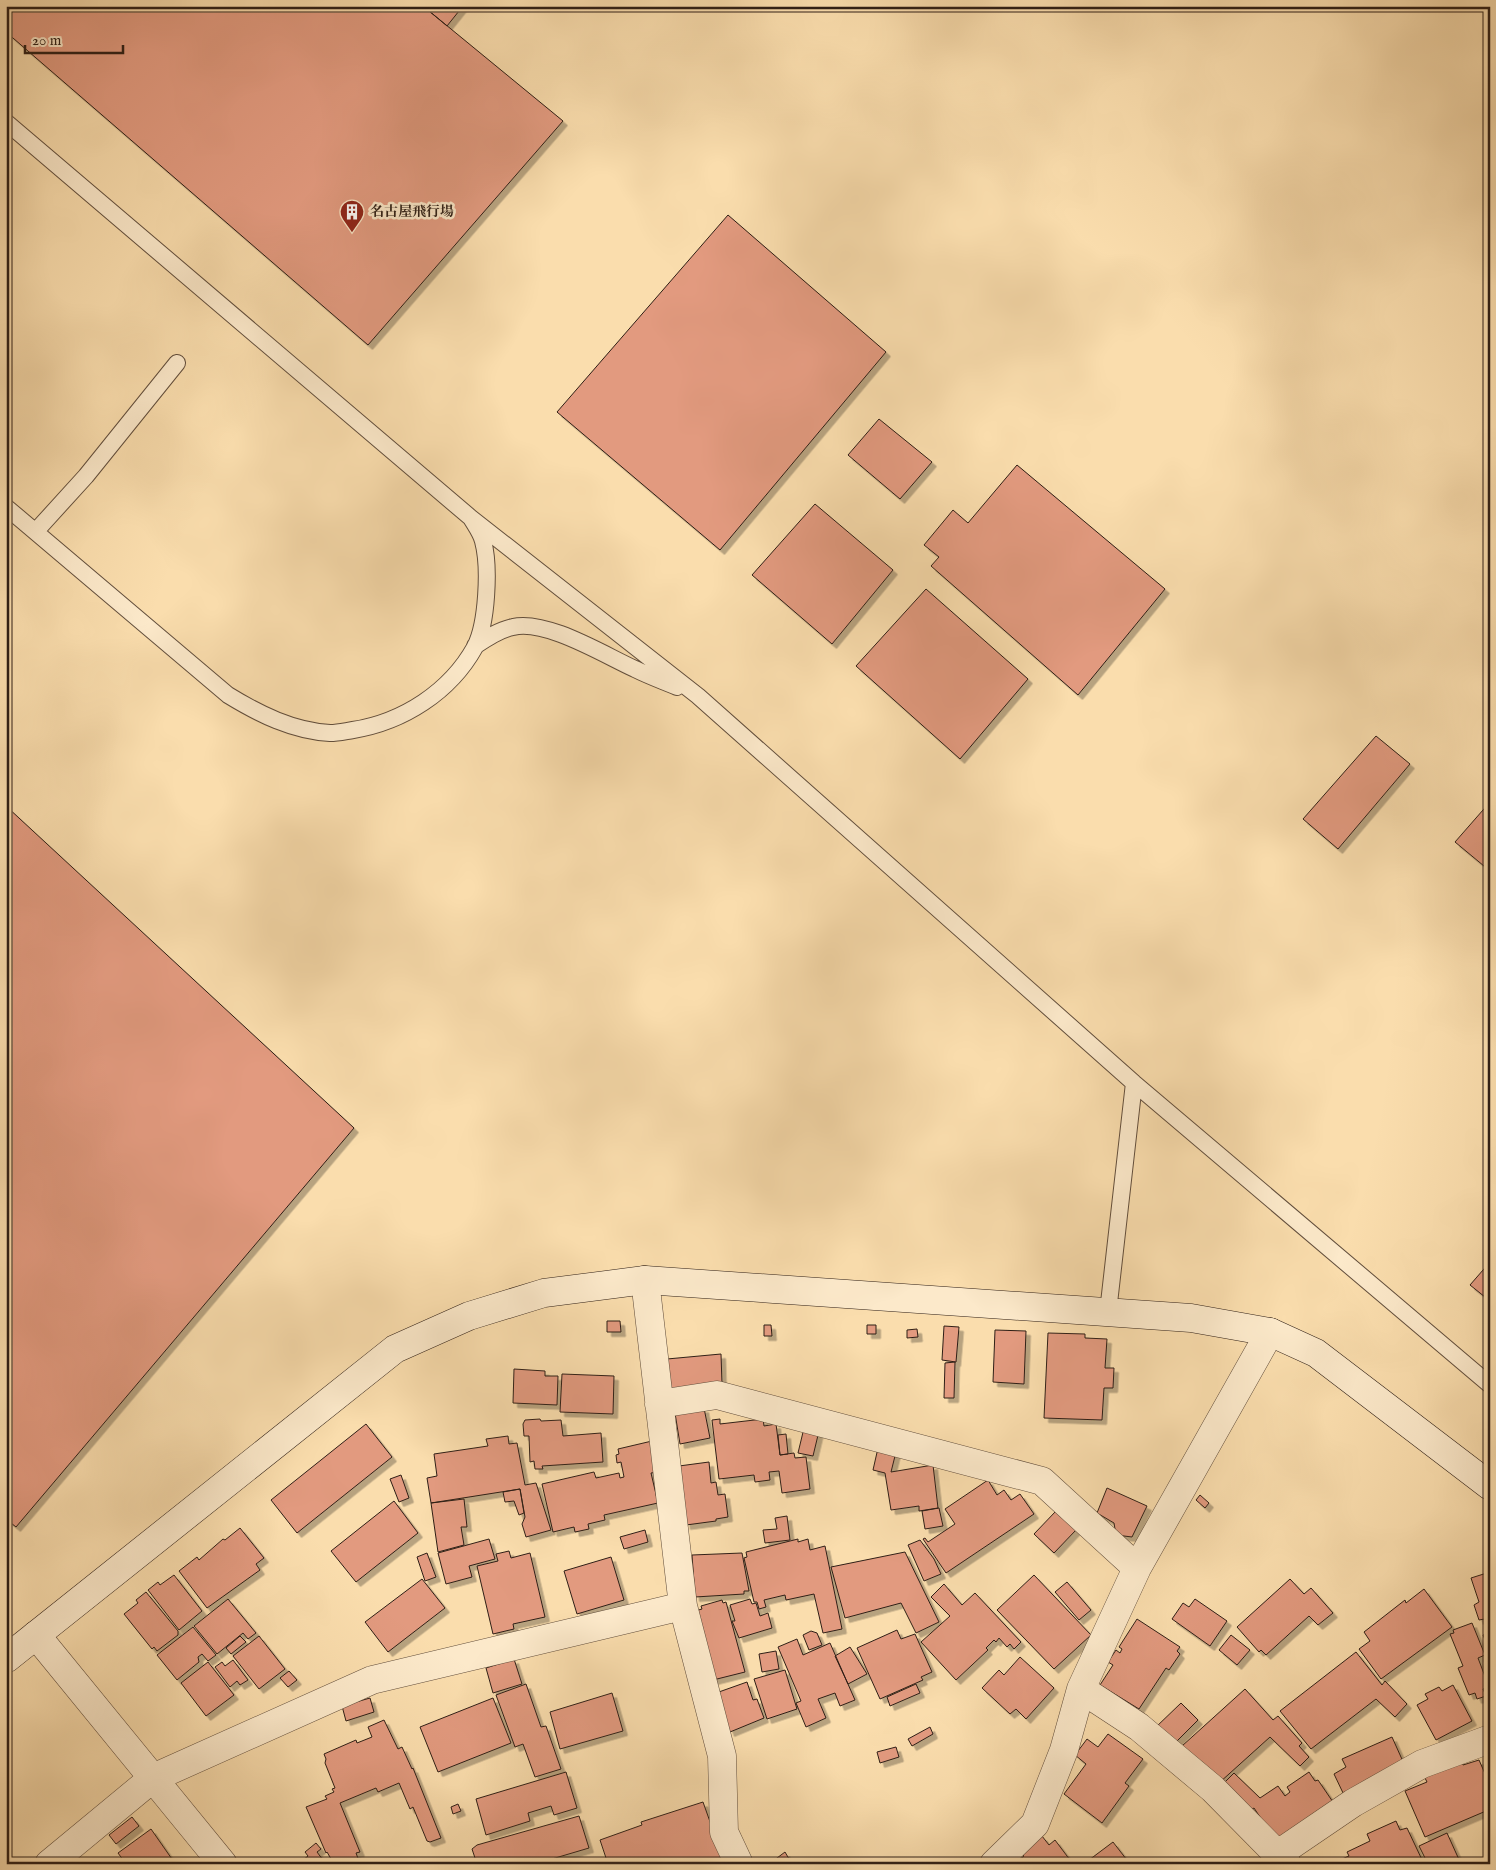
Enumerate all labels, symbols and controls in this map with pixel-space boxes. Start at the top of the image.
scale bar [25,22,122,54]
text: 20 m [32,31,62,50]
building icon: 名古屋飛行場 [339,199,365,233]
place label: 名古屋飛行場 [370,203,454,221]

